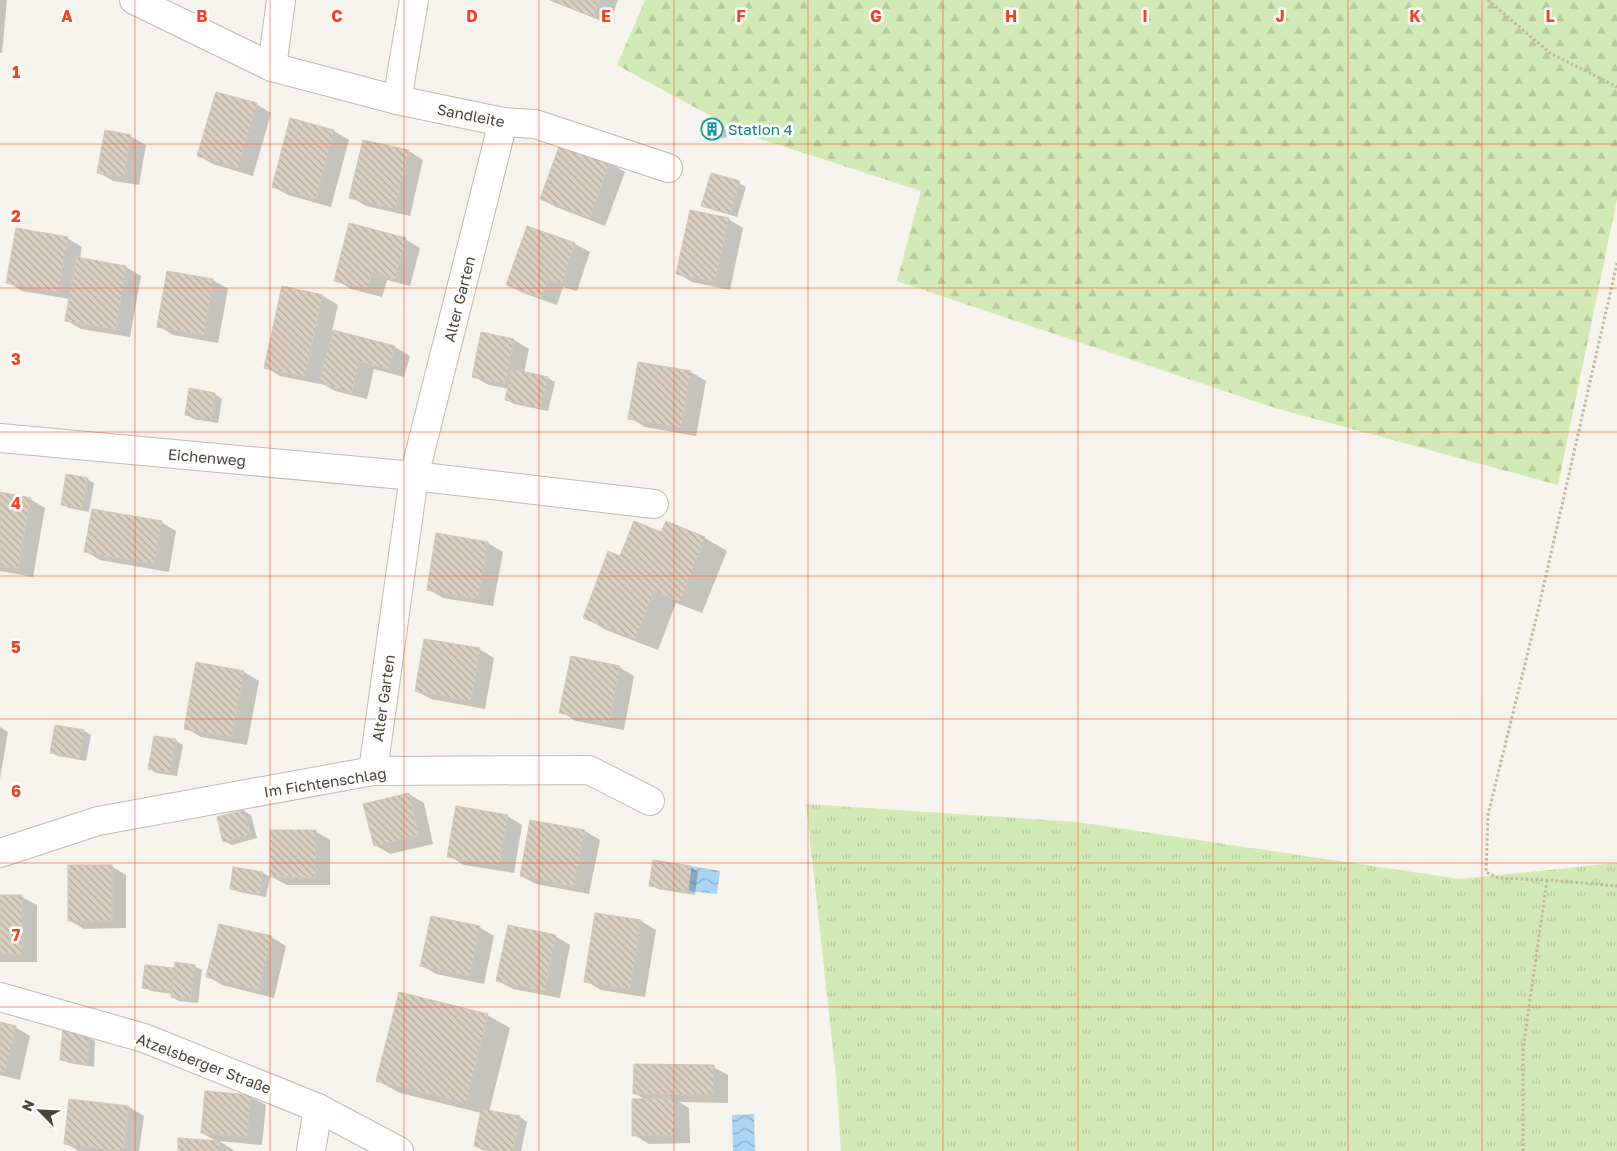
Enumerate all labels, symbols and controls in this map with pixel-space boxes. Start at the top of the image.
text: A [61,6,73,26]
text: B [196,6,208,26]
text: C [331,6,343,26]
text: D [466,6,478,26]
text: E [601,6,611,26]
text: F [736,6,746,26]
text: G [870,6,882,26]
text: H [1005,6,1017,26]
text: I [1142,6,1148,26]
text: J [1275,6,1285,26]
text: K [1409,6,1421,26]
text: L [1545,6,1555,26]
text: 1 [12,62,20,82]
street label: Sandleite [436,100,507,130]
building icon: Station 4 [700,117,724,141]
place label: Station 4 [728,120,793,138]
text: 2 [11,206,21,226]
street label: Alter Garten [440,254,478,344]
text: 3 [11,349,21,369]
street label: Eichenweg [167,445,247,469]
text: 4 [11,493,21,513]
text: 5 [11,637,21,657]
street label: Alter Garten [368,653,398,743]
street label: Im Fichtenschlag [262,763,388,801]
text: 6 [11,781,21,801]
text: 7 [12,925,21,945]
street label: Atzelsberger Straße [134,1029,274,1097]
north arrow [15,1086,65,1136]
text: N [18,1097,38,1114]

